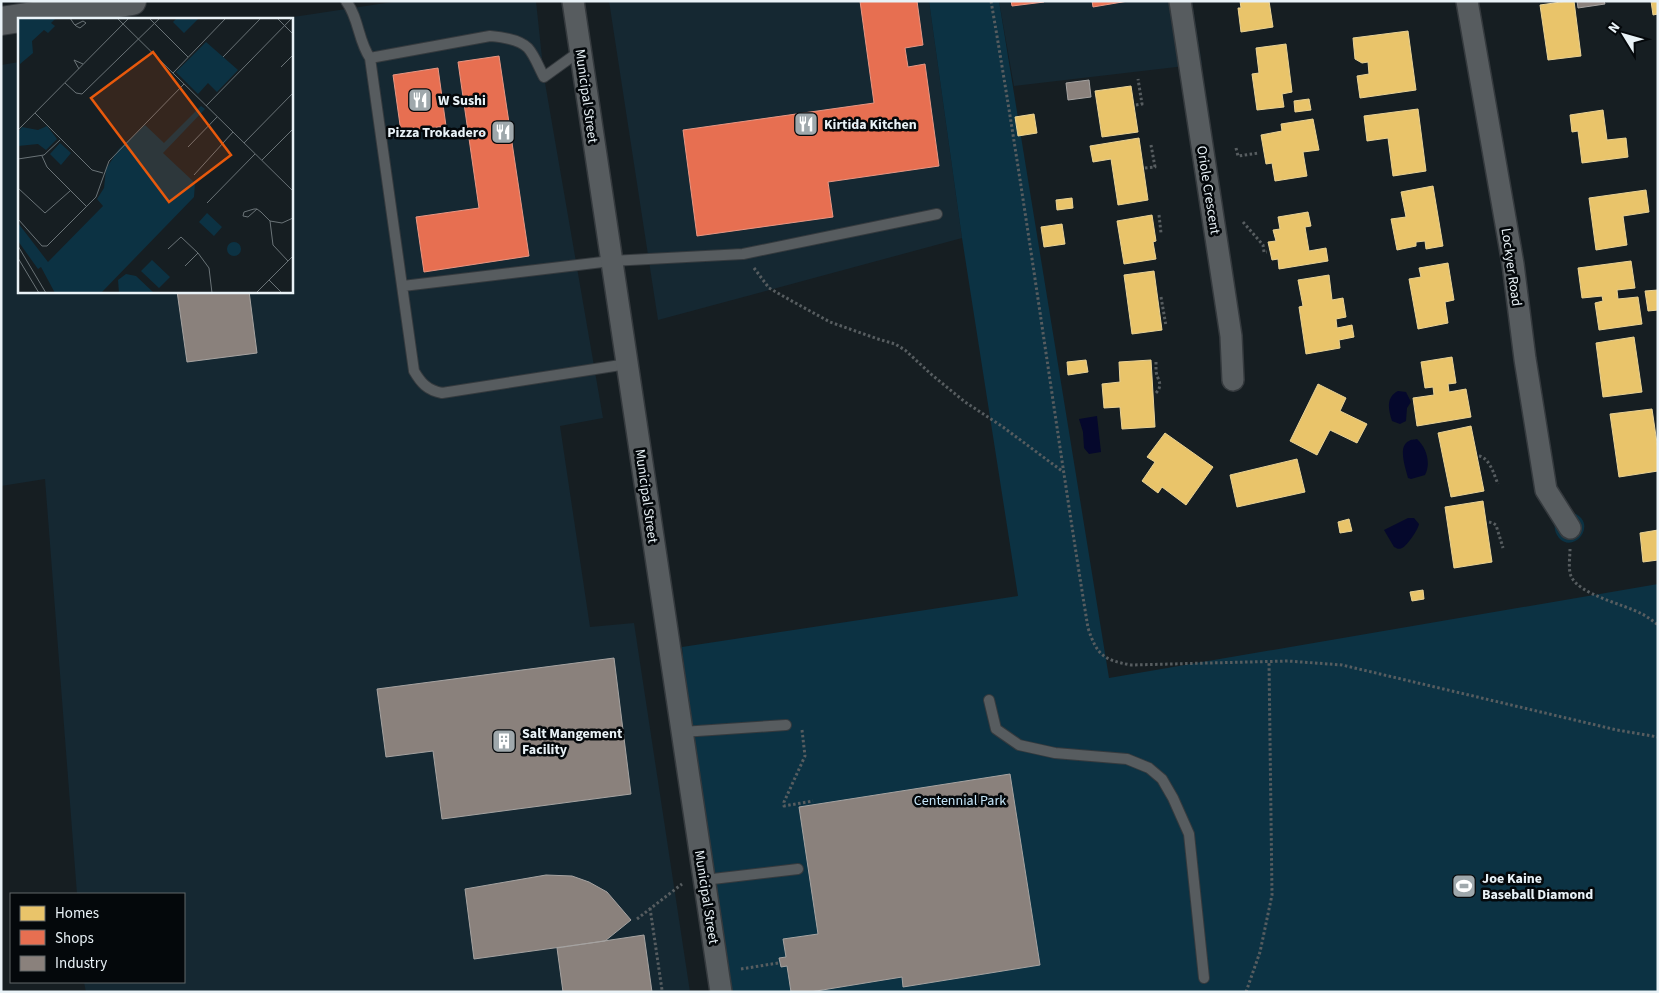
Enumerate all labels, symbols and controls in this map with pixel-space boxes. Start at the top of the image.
north arrow [1599,10,1649,60]
inset map [18,18,292,292]
text: N [1604,18,1625,38]
street label: Municipal Street [570,48,603,145]
restaurant icon: W Sushi [407,87,433,113]
place label: W Sushi [438,91,486,111]
restaurant icon: Kirtida Kitchen [793,111,819,137]
place label: Kirtida Kitchen [824,115,917,135]
restaurant icon: Pizza Trokadero [490,119,516,145]
place label: Pizza Trokadero [387,123,486,143]
street label: Oriole Crescent [1191,144,1225,236]
street label: Lockyer Road [1496,227,1526,307]
street label: Municipal Street [630,448,663,545]
place label: Salt Mangement Facility [522,724,623,760]
building icon: Salt Mangement Facility [491,728,517,754]
park label: Centennial Park [914,791,1006,811]
street label: Municipal Street [689,849,723,946]
place label: Joe Kaine Baseball Diamond [1482,869,1593,905]
sports icon: Joe Kaine Baseball Diamond [1451,873,1477,899]
legend [10,893,185,983]
text: Homes [55,903,99,924]
text: Shops [55,928,94,949]
text: Industry [55,953,107,974]

